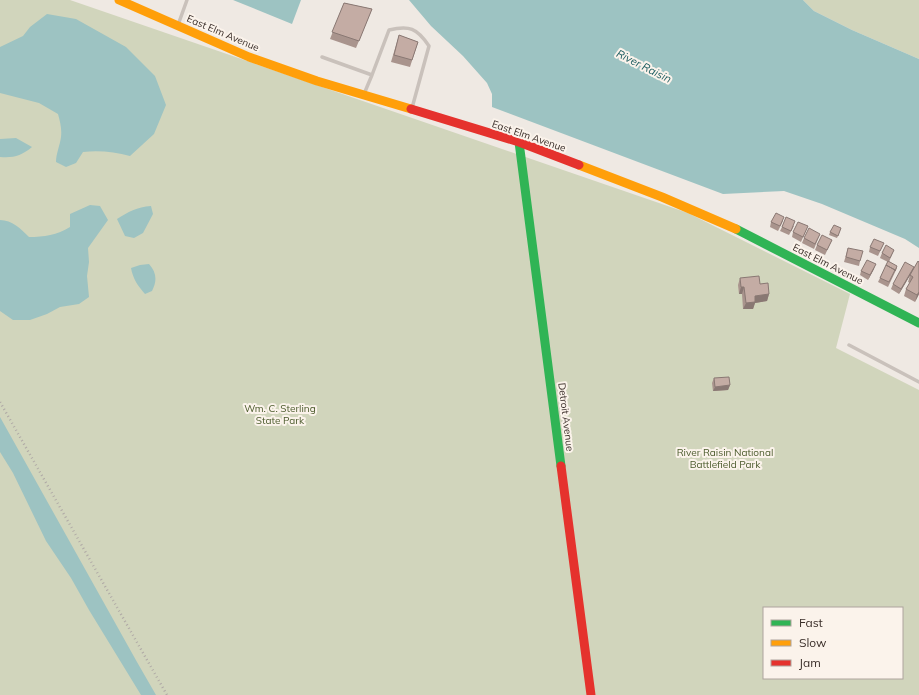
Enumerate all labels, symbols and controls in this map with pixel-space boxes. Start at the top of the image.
street label: East Elm Avenue [185,12,261,54]
water label: River Raisin [614,46,674,86]
street label: East Elm Avenue [490,117,568,155]
street label: East Elm Avenue [791,241,865,287]
street label: Detroit Avenue [555,382,577,452]
park label: Wm. C. Sterling State Park [244,402,316,427]
park label: River Raisin National Battlefield Park [677,446,773,471]
legend [763,607,903,679]
text: Fast [799,615,823,630]
text: Slow [799,635,827,650]
text: Jam [799,655,821,670]

